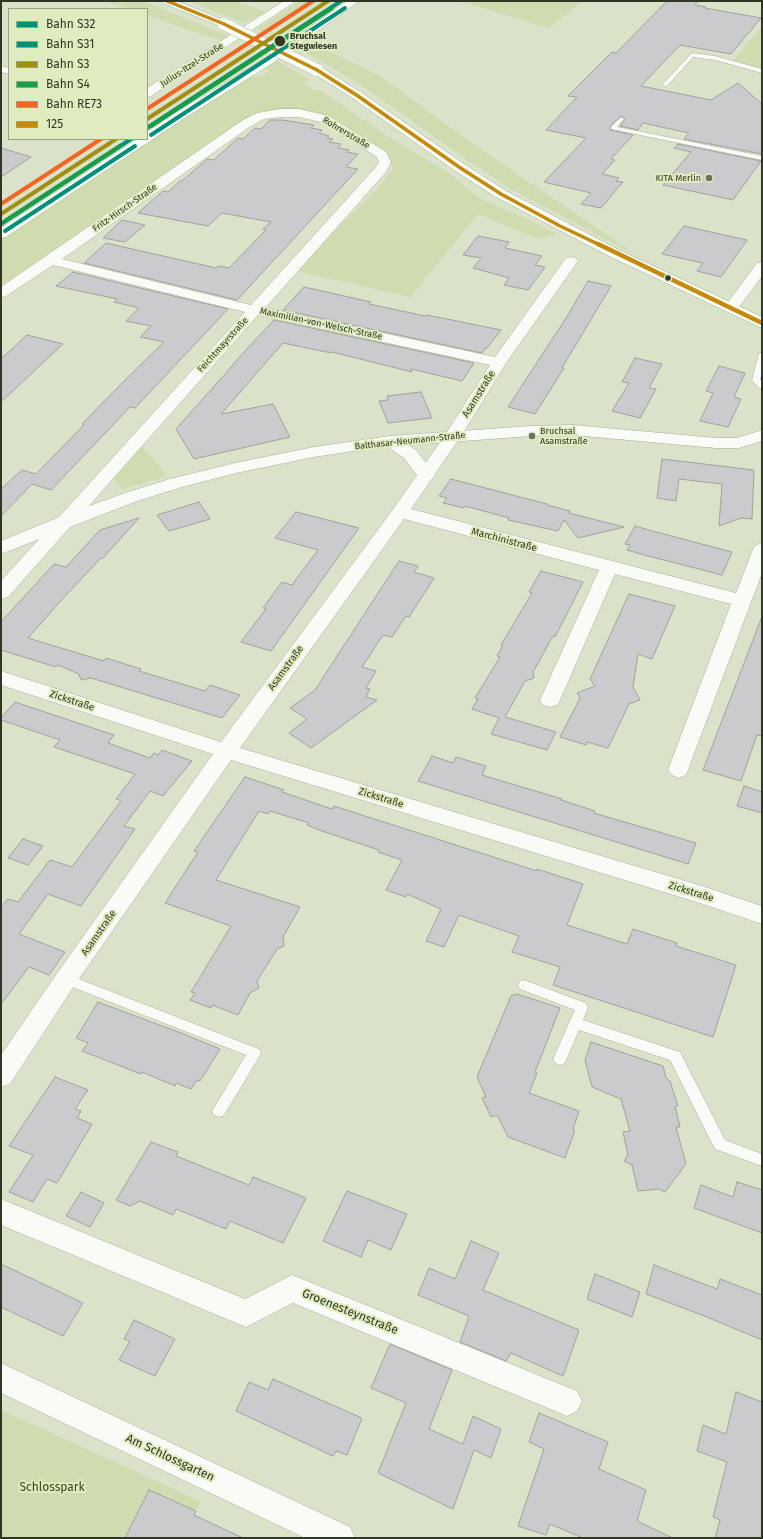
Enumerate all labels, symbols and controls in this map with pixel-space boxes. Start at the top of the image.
legend [8,8,148,140]
text: Bahn S32 [46,17,95,31]
place label: Bruchsal Stegwiesen [290,31,337,52]
marker: Bruchsal Stegwiesen [273,34,287,48]
text: Bahn S31 [46,37,95,51]
street label: Julius-Itzel-Straße [158,41,226,89]
text: Bahn S3 [46,57,90,71]
text: Bahn S4 [46,77,90,91]
text: Bahn RE73 [46,97,102,111]
street label: Rohrerstraße [320,115,372,151]
text: 125 [46,117,63,131]
place label: KITA Merlin [655,173,701,183]
marker: KITA Merlin [704,173,714,183]
street label: Fritz-Hirsch-Straße [91,182,159,234]
unlabelled marker [663,273,673,283]
street label: Maximilian-von-Welsch-Straße [259,306,383,342]
street label: Feichtmayrstraße [195,315,251,375]
street label: Asamstraße [460,368,498,420]
place label: Bruchsal Asamstraße [540,426,588,447]
street label: Balthasar-Neumann-Straße [354,430,466,452]
marker: Bruchsal Asamstraße [527,431,537,441]
street label: Marchinistraße [470,525,538,555]
street label: Asamstraße [266,643,306,693]
street label: Zickstraße [48,688,96,714]
street label: Zickstraße [357,785,405,811]
street label: Zickstraße [667,879,715,905]
street label: Asamstraße [79,908,119,958]
street label: Groenesteynstraße [300,1286,400,1338]
street label: Am Schlossgarten [123,1431,217,1485]
park label: Schlosspark [19,1481,85,1495]

